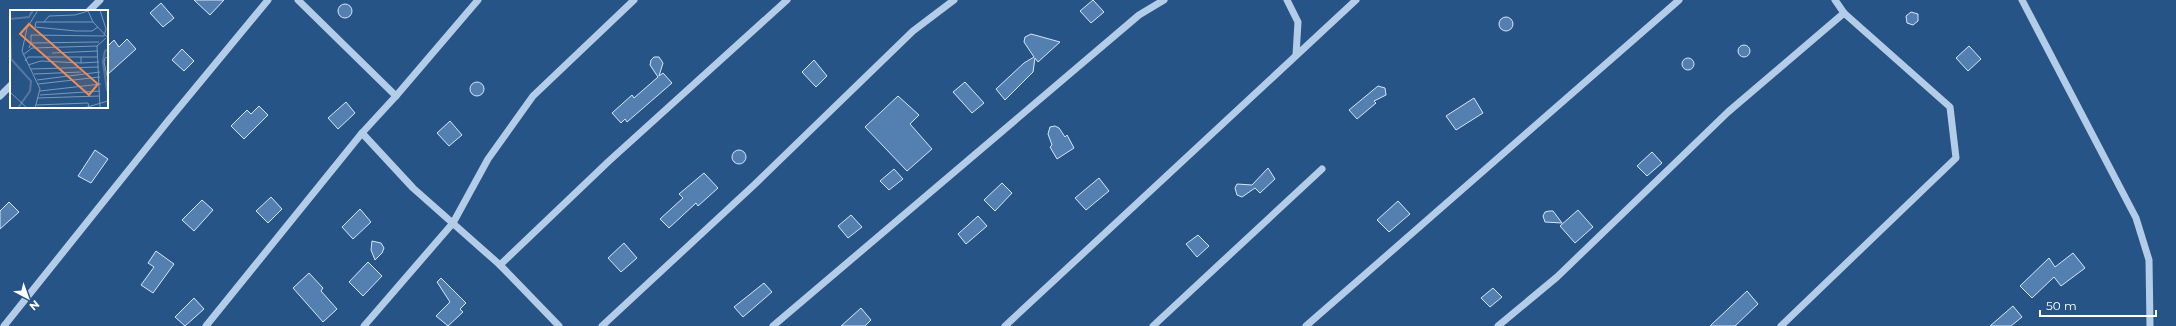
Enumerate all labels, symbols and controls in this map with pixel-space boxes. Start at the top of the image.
inset map [10,10,108,108]
north arrow [8,278,48,318]
scale bar [2040,292,2156,318]
text: N [27,297,43,314]
text: 50 m [2046,298,2077,313]

